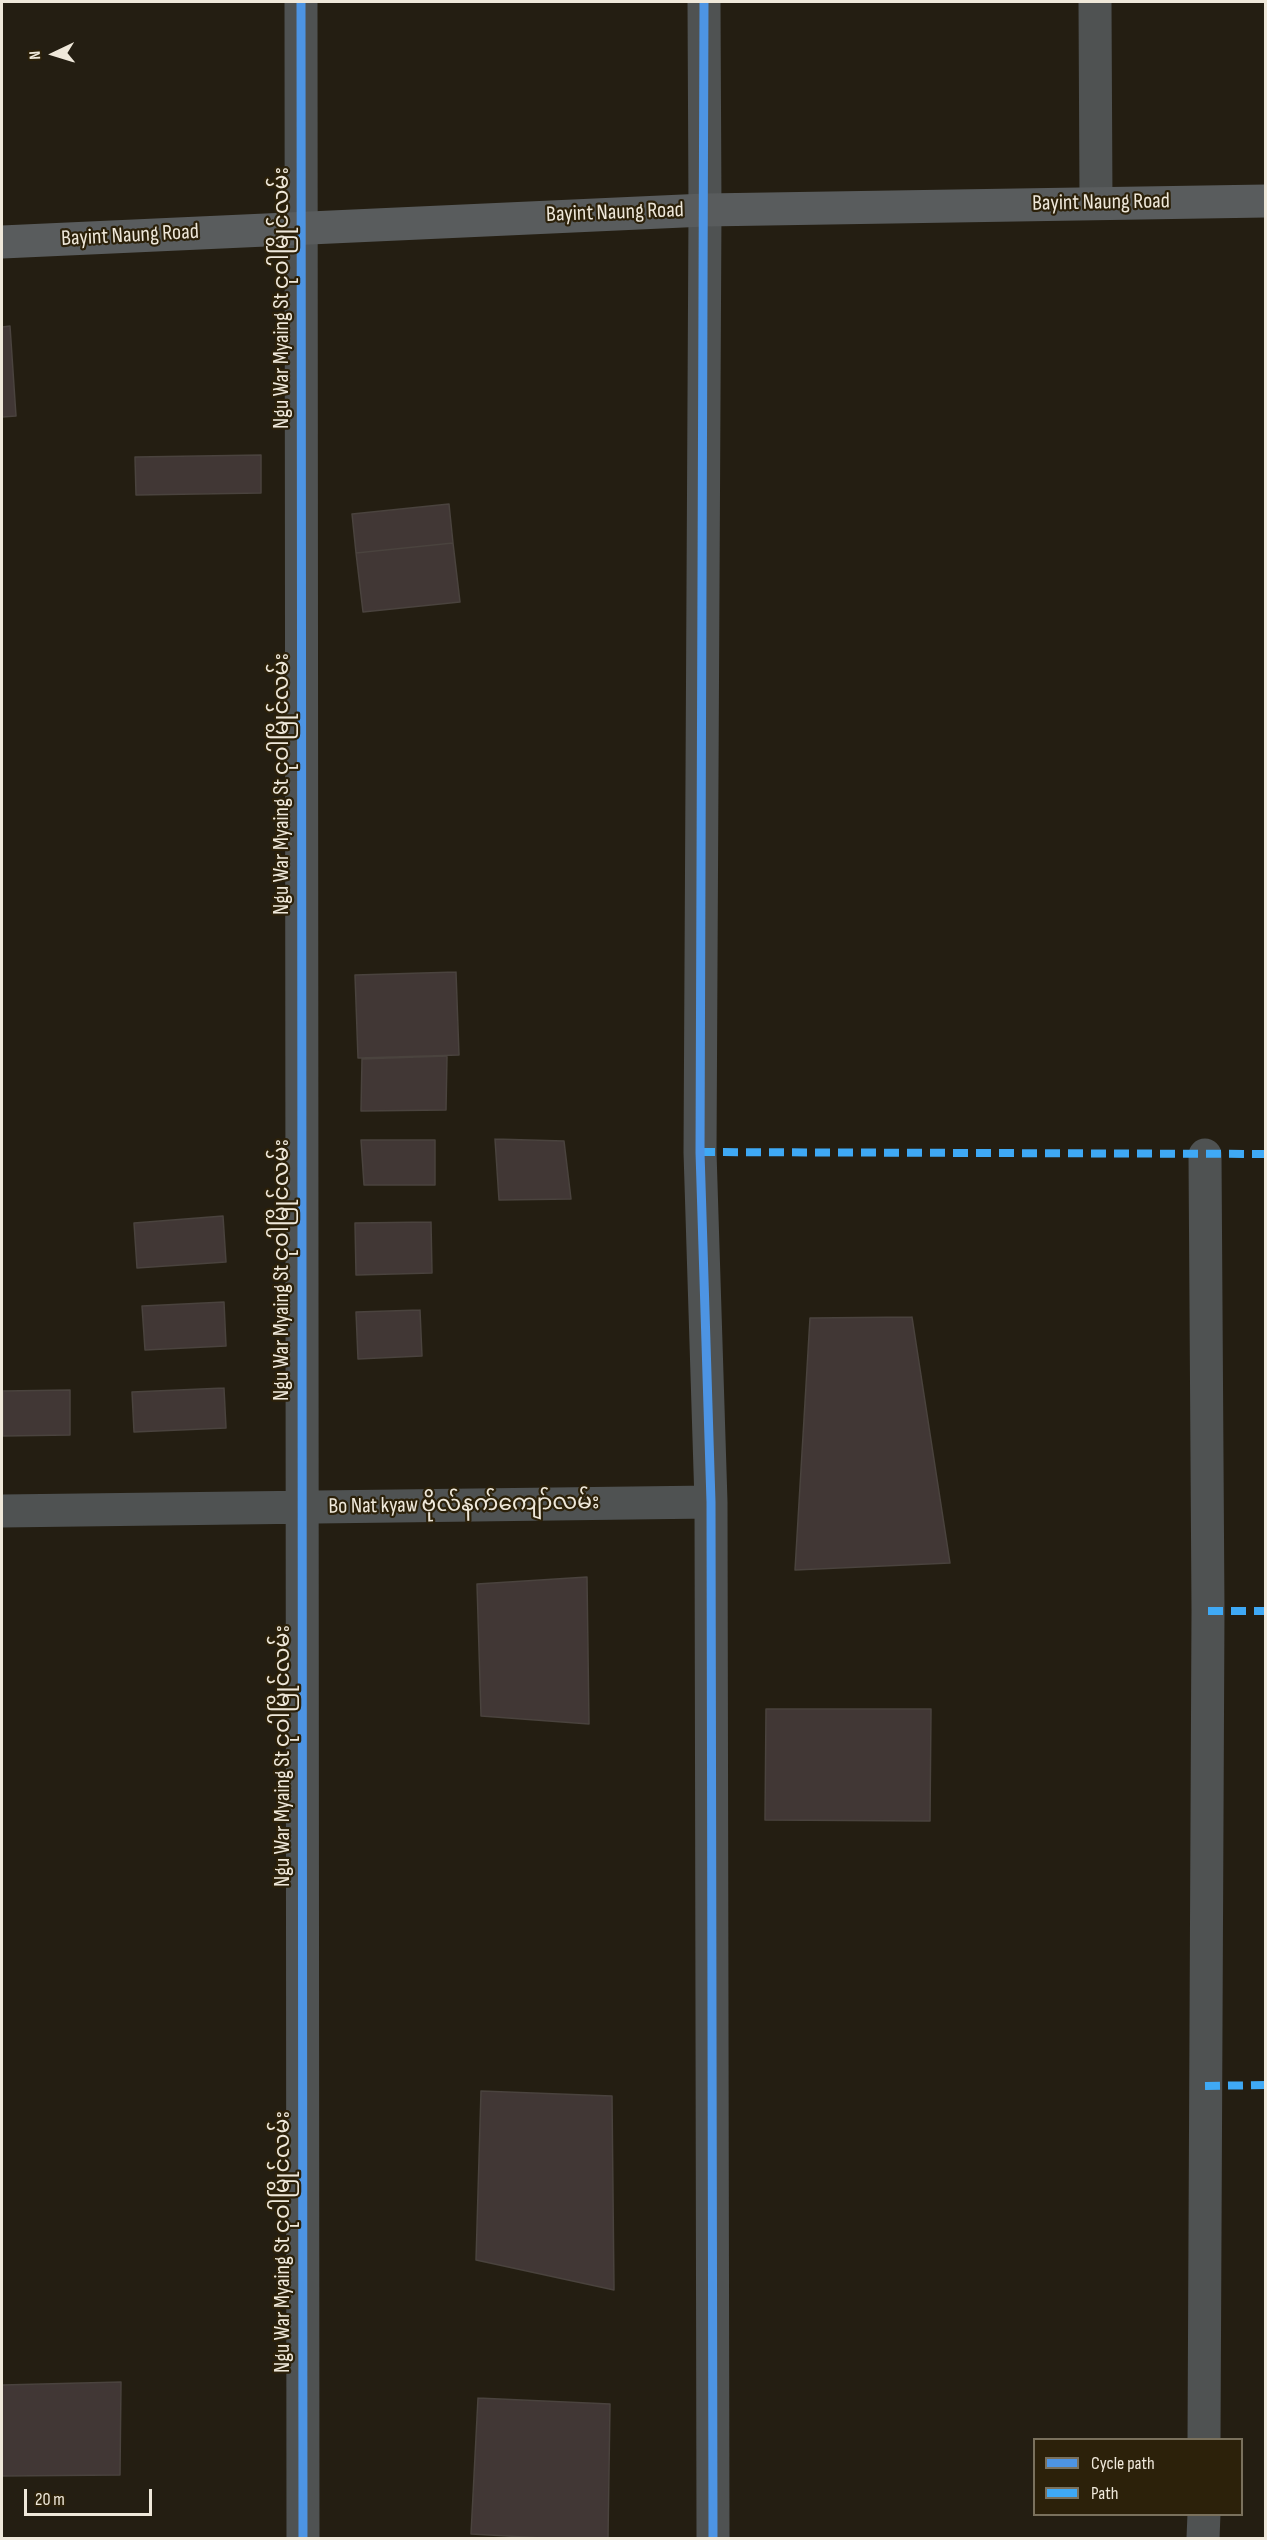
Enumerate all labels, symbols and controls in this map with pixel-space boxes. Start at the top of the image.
north arrow [24,24,84,84]
text: N [26,50,45,60]
street label: Ngu War Myaing St ငုဝါမြိုင်လမ်း [269,167,295,429]
street label: Bayint Naung Road [1032,189,1170,217]
street label: Bayint Naung Road [546,197,684,229]
street label: Bayint Naung Road [61,219,199,253]
street label: Ngu War Myaing St ငုဝါမြိုင်လမ်း [269,653,295,915]
street label: Ngu War Myaing St ငုဝါမြိုင်လမ်း [269,1139,295,1401]
street label: Bo Nat kyaw ဗိုလ်နက်ကျော်လမ်း [328,1489,600,1521]
street label: Ngu War Myaing St ငုဝါမြိုင်လမ်း [270,1625,296,1887]
street label: Ngu War Myaing St ငုဝါမြိုင်လမ်း [270,2111,296,2373]
legend [1033,2438,1243,2516]
text: Cycle path [1091,2453,1155,2474]
scale bar [27,2477,154,2515]
text: Path [1091,2483,1119,2504]
text: 20 m [35,2489,65,2510]

